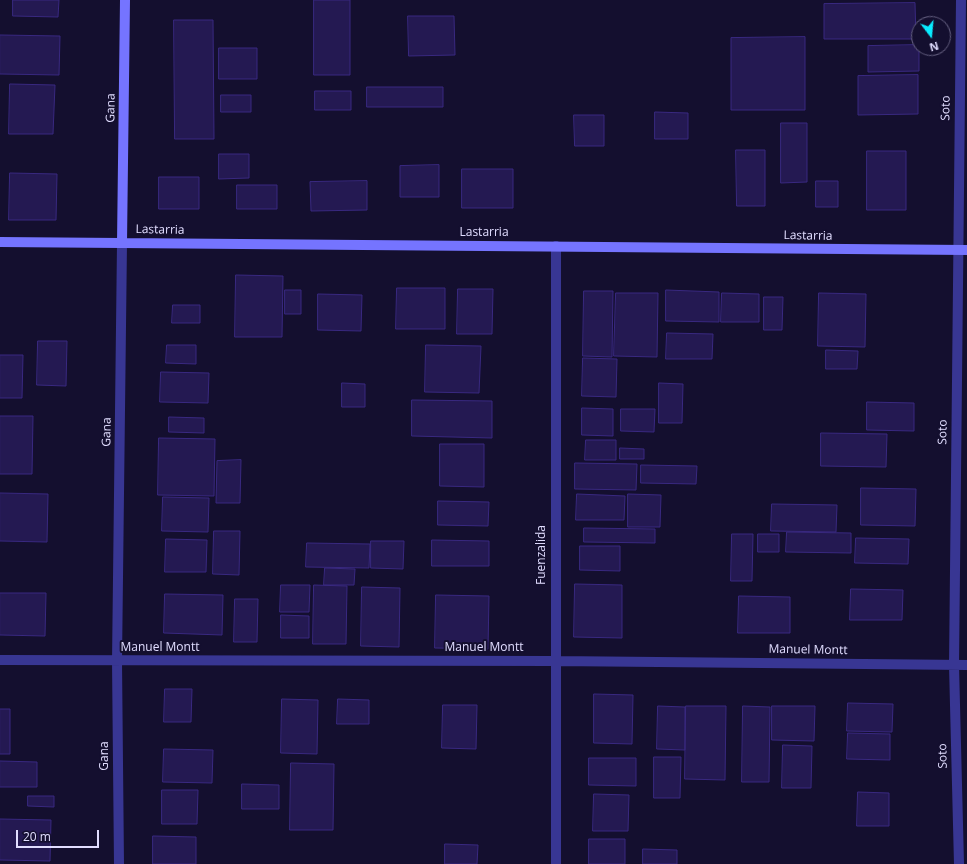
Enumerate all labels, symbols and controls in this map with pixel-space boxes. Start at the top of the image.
north arrow [911,16,951,56]
text: N [928,39,941,55]
street label: Gana [104,93,118,123]
street label: Soto [939,95,953,121]
street label: Lastarria [135,222,185,238]
street label: Lastarria [459,226,509,240]
street label: Lastarria [783,228,833,244]
street label: Gana [100,417,114,447]
street label: Soto [936,419,950,445]
street label: Fuenzalida [535,525,549,585]
street label: Manuel Montt [121,641,199,655]
street label: Manuel Montt [445,641,523,655]
street label: Manuel Montt [768,642,848,658]
street label: Gana [98,741,112,771]
street label: Soto [936,743,950,769]
scale bar [18,822,101,848]
text: 20 m [23,828,51,845]

